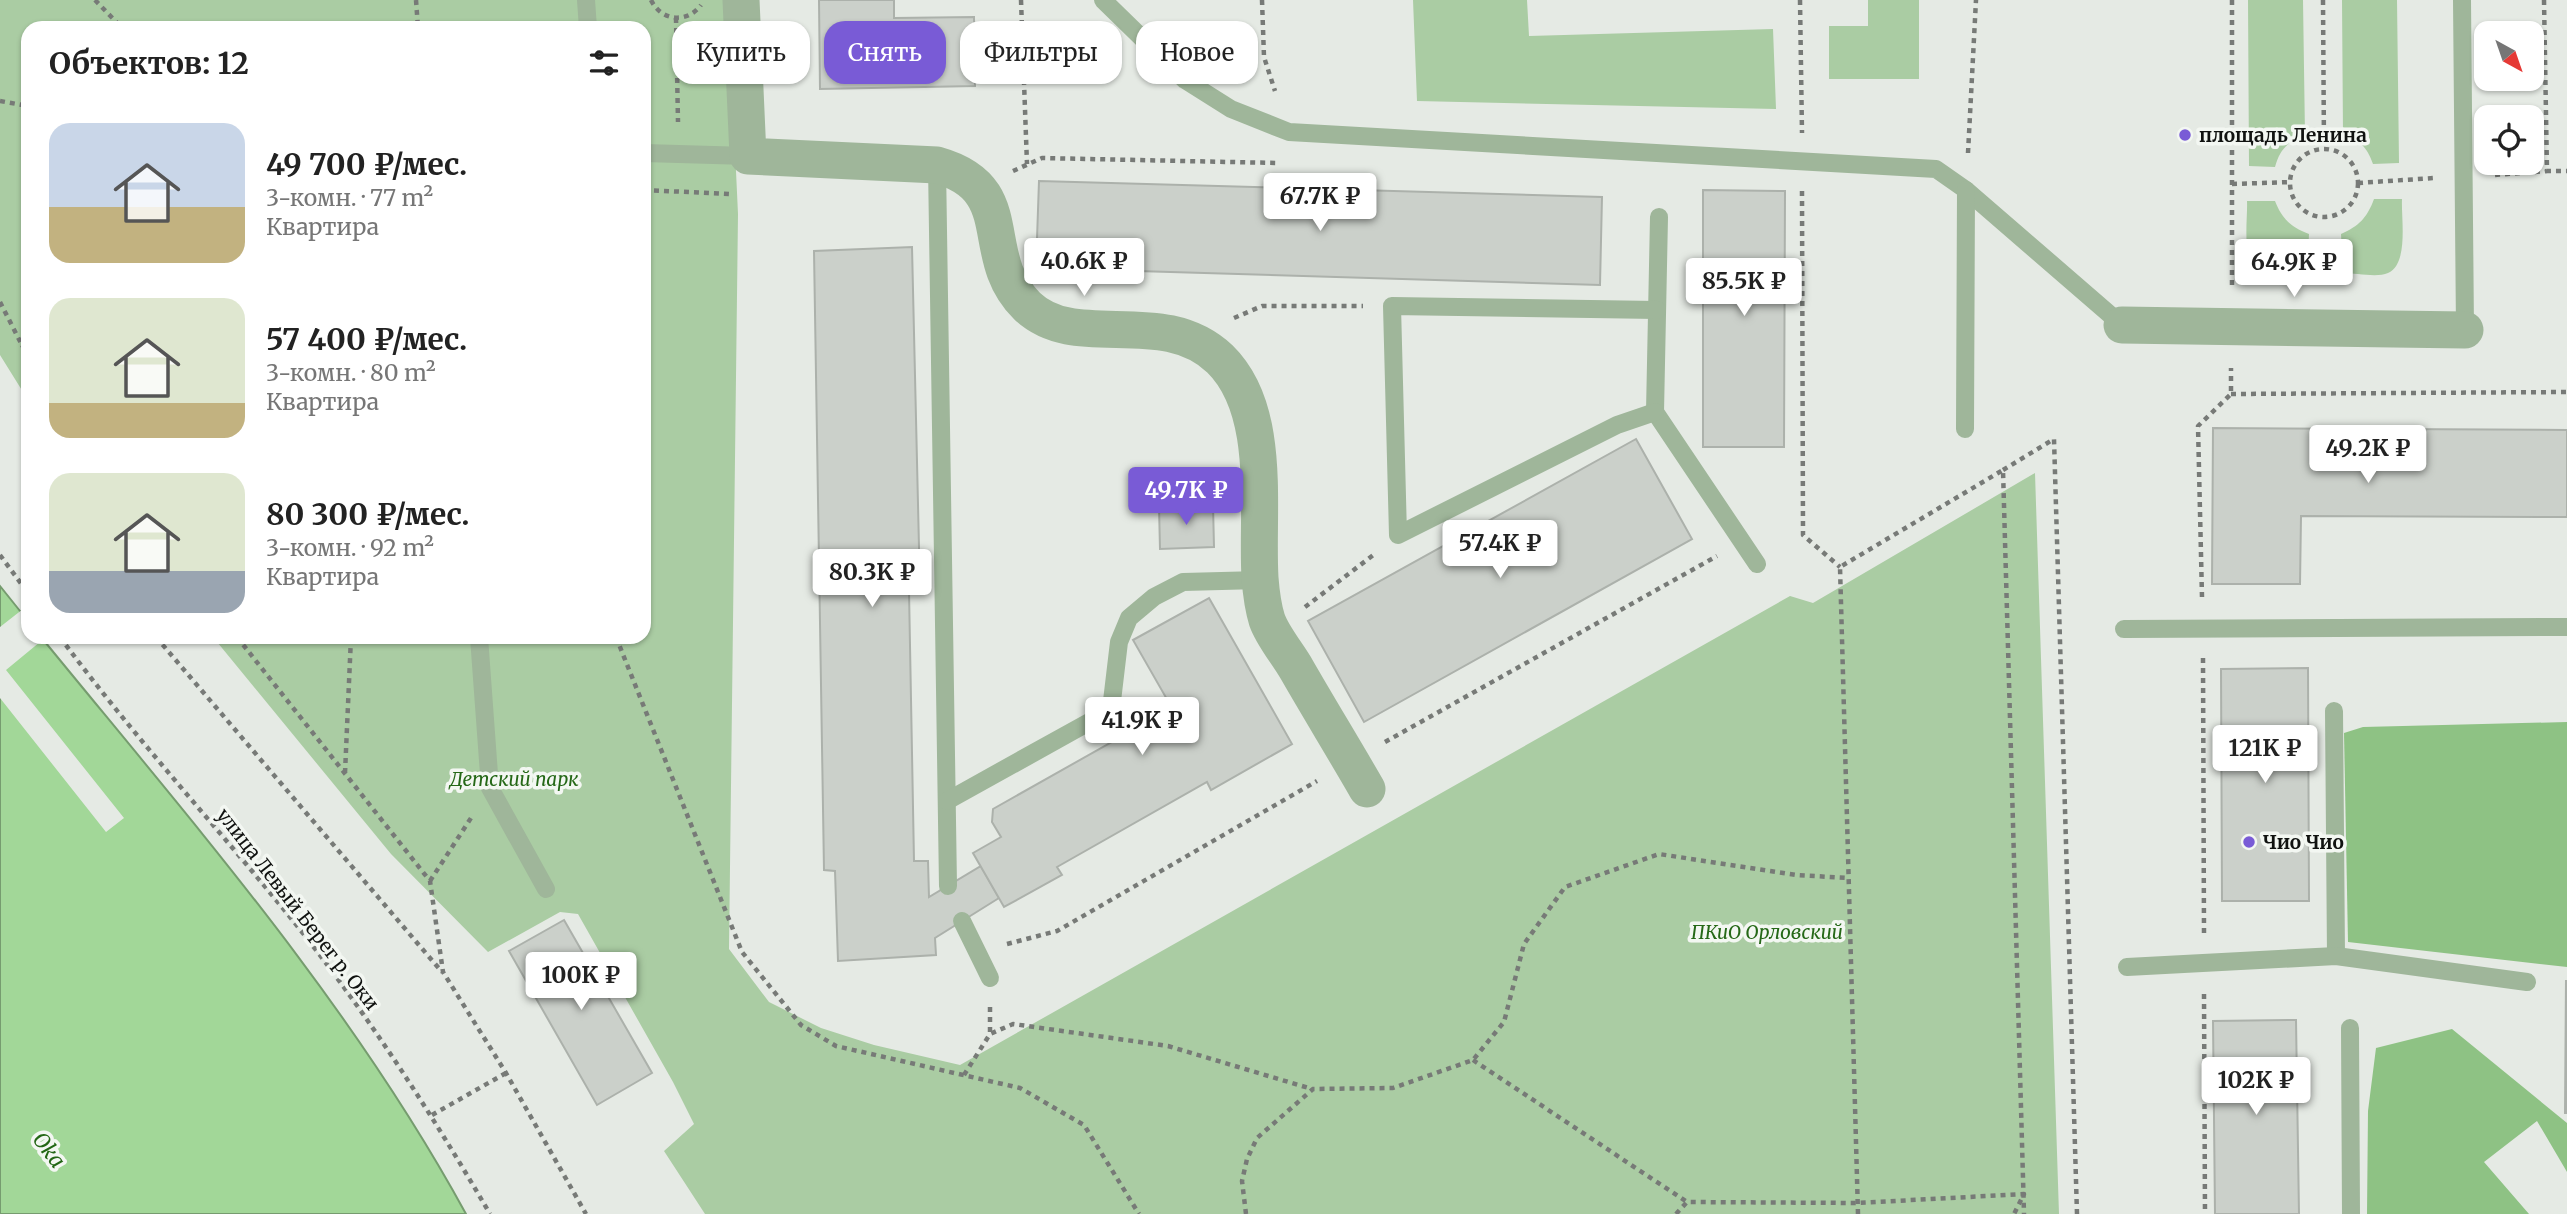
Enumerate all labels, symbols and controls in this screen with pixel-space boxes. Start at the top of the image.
chip: Купить [672,21,810,84]
chip: Снять [824,21,946,84]
chip: Фильтры [960,21,1122,84]
chip: Новое [1136,21,1258,84]
north arrow [2474,21,2544,91]
map controls [2474,21,2544,175]
text: Объектов: 12 [49,44,249,82]
icon: filters [585,44,623,82]
button: locate [2474,105,2544,175]
place label: площадь Ленина [2199,123,2367,147]
marker: площадь Ленина [2177,127,2193,143]
text: 49 700 ₽/мес. [266,145,467,183]
icon: home [105,151,189,235]
pin: 67.7K ₽ [1255,174,1385,233]
text: 67.7K ₽ [1279,181,1361,210]
text: 3-комн. · 77 m² [266,183,433,212]
text: Квартира [266,212,379,241]
pin: 40.6K ₽ [1019,238,1149,298]
pin: 64.9K ₽ [2229,240,2359,299]
text: 40.6K ₽ [1040,246,1128,275]
text: 64.9K ₽ [2251,247,2337,276]
pin: 85.5K ₽ [1679,258,1809,318]
text: 85.5K ₽ [1702,266,1786,295]
text: 57 400 ₽/мес. [266,320,467,358]
icon: home [105,326,189,410]
text: 3-комн. · 80 m² [266,358,436,387]
text: Квартира [266,387,379,416]
pin: 49.2K ₽ [2303,426,2433,485]
text: 49.2K ₽ [2325,433,2411,462]
pin: 49.7K ₽ [1121,468,1251,527]
text: 49.7K ₽ [1144,475,1228,504]
text: 80 300 ₽/мес. [266,495,470,533]
icon: home [105,501,189,585]
pin: 57.4K ₽ [1435,520,1565,580]
text: 57.4K ₽ [1458,528,1542,557]
text: 3-комн. · 92 m² [266,533,434,562]
pin: 80.3K ₽ [807,550,937,609]
text: 80.3K ₽ [829,557,915,586]
text: Квартира [266,562,379,591]
pin: 41.9K ₽ [1077,698,1207,757]
text: 41.9K ₽ [1101,705,1183,734]
pin: 121K ₽ [2208,726,2322,785]
text: 121K ₽ [2228,733,2302,762]
park label: Детский парк [447,767,579,791]
street label: улица Левый Берег р. Оки [212,803,384,1015]
place label: Чио Чио [2263,830,2344,854]
marker: Чио Чио [2241,834,2257,850]
park label: ПКиО Орловский [1691,920,1843,944]
pin: 100K ₽ [524,953,638,1012]
text: 100K ₽ [542,960,620,989]
pin: 102K ₽ [2199,1058,2313,1117]
text: 102K ₽ [2218,1065,2294,1094]
water label: Oka [27,1127,71,1173]

